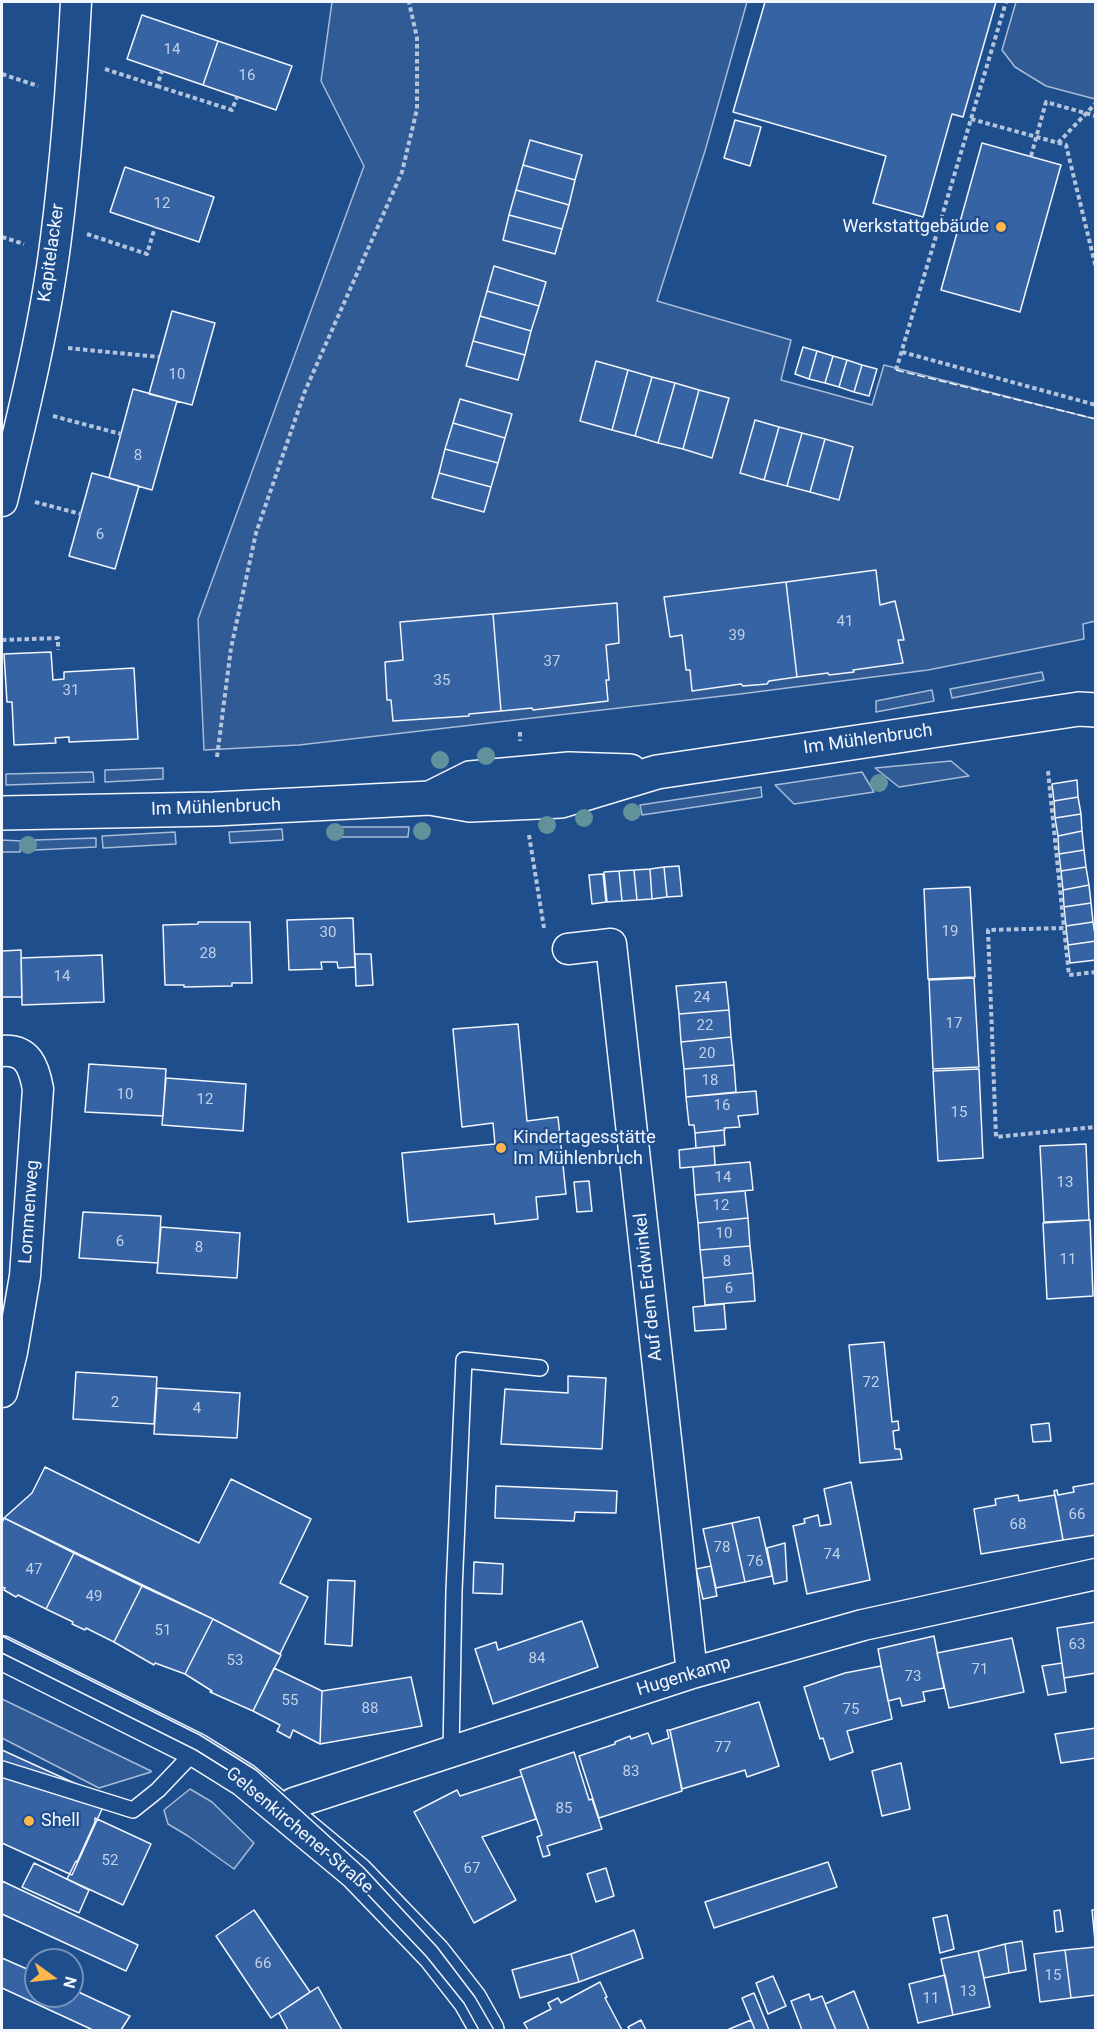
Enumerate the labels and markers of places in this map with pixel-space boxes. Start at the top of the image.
place label: Werkstattgebäude [843,216,989,238]
marker: Werkstattgebäude [994,220,1008,234]
place label: Kindertagesstätte Im Mühlenbruch [513,1127,656,1170]
marker: Kindertagesstätte Im Mühlenbruch [494,1141,508,1155]
place label: Shell [41,1810,80,1832]
marker: Shell [22,1814,36,1828]

